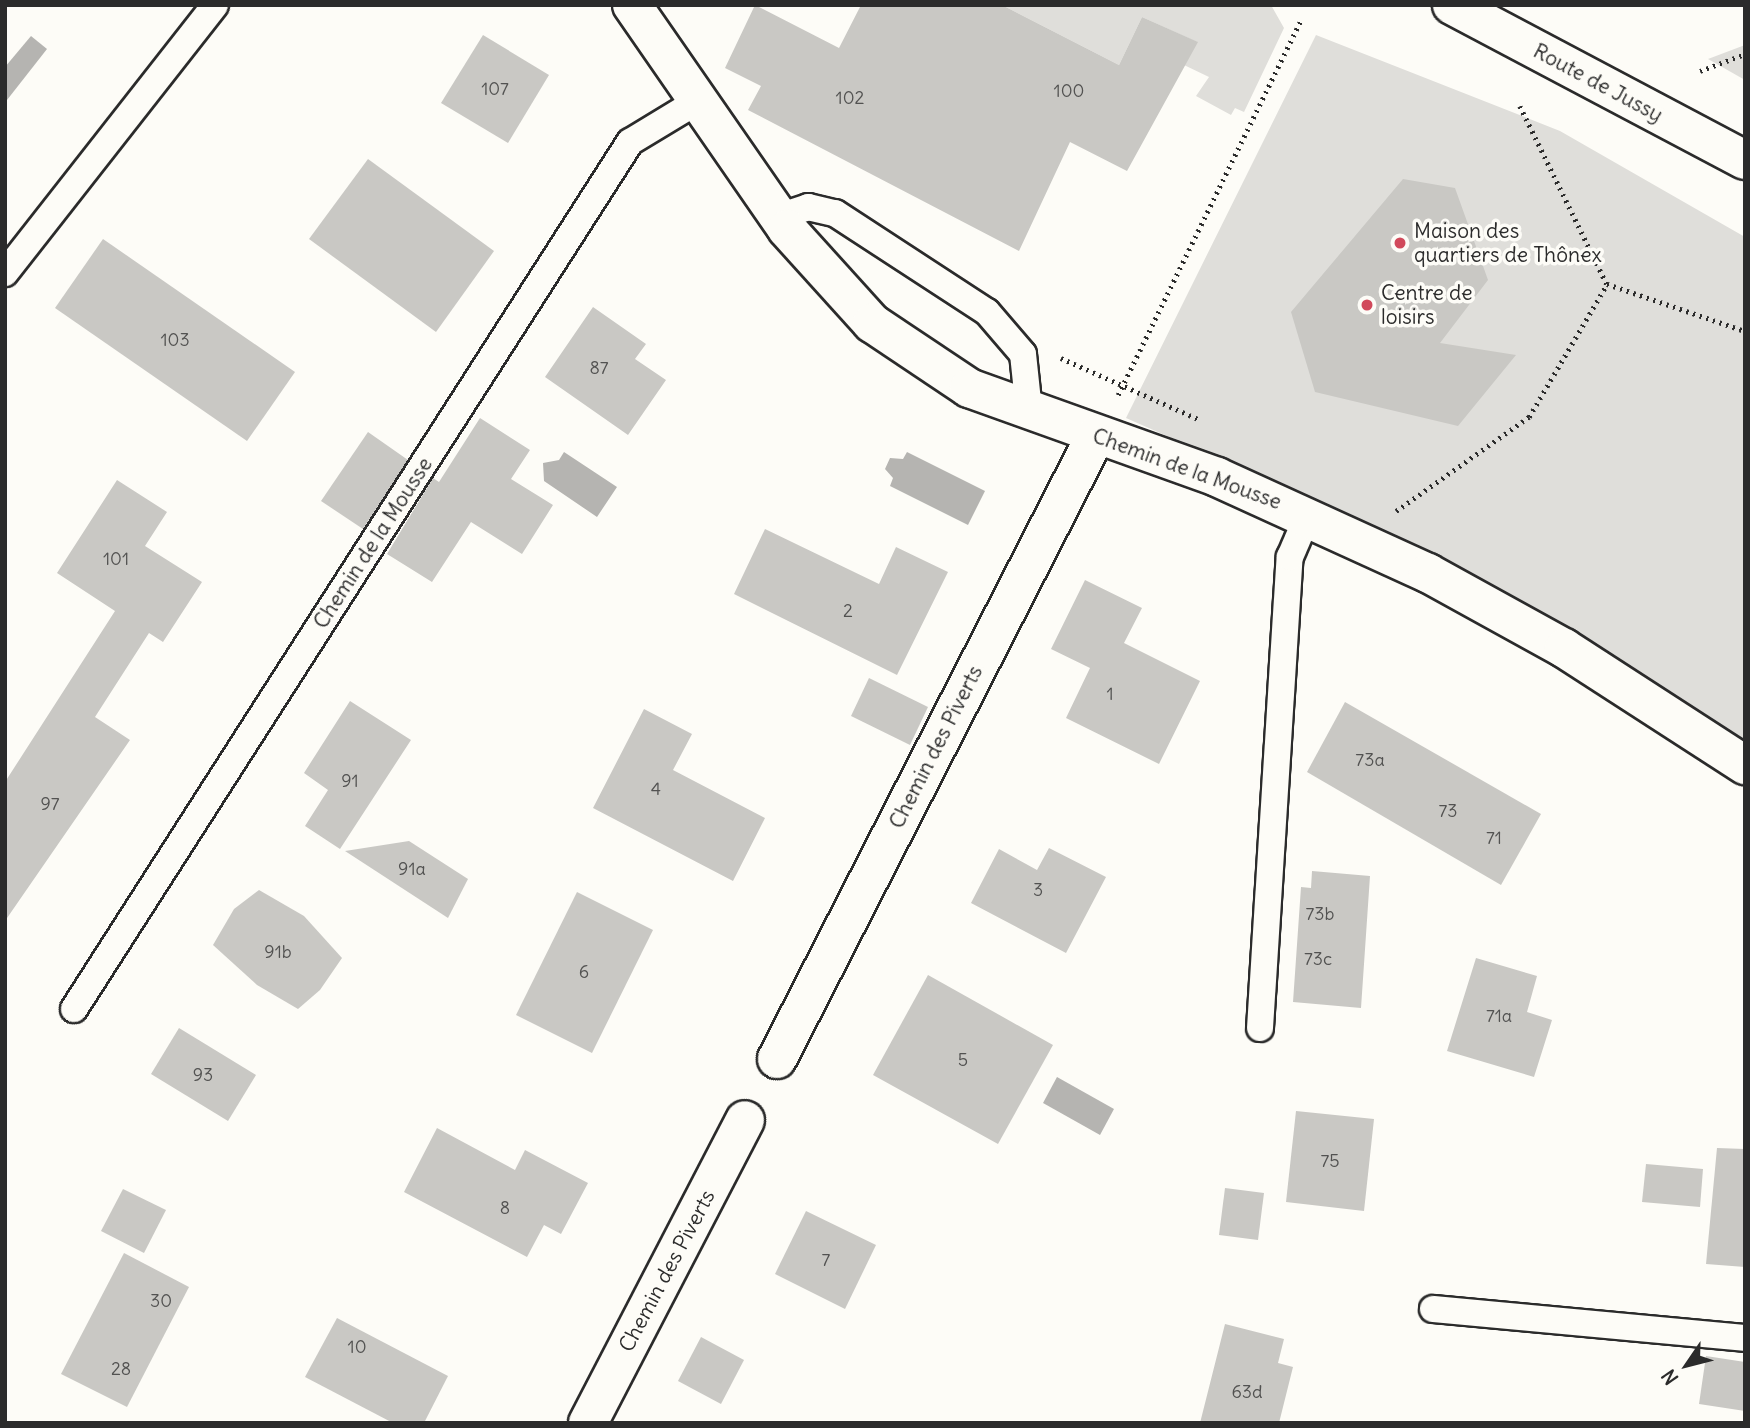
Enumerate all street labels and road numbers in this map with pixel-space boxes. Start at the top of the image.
street label: Route de Jussy [1529,38,1667,128]
street label: Chemin de la Mousse [1089,423,1285,515]
street label: Chemin de la Mousse [308,453,438,633]
street label: Chemin des Piverts [884,661,988,833]
street label: Chemin des Piverts [614,1186,720,1356]

